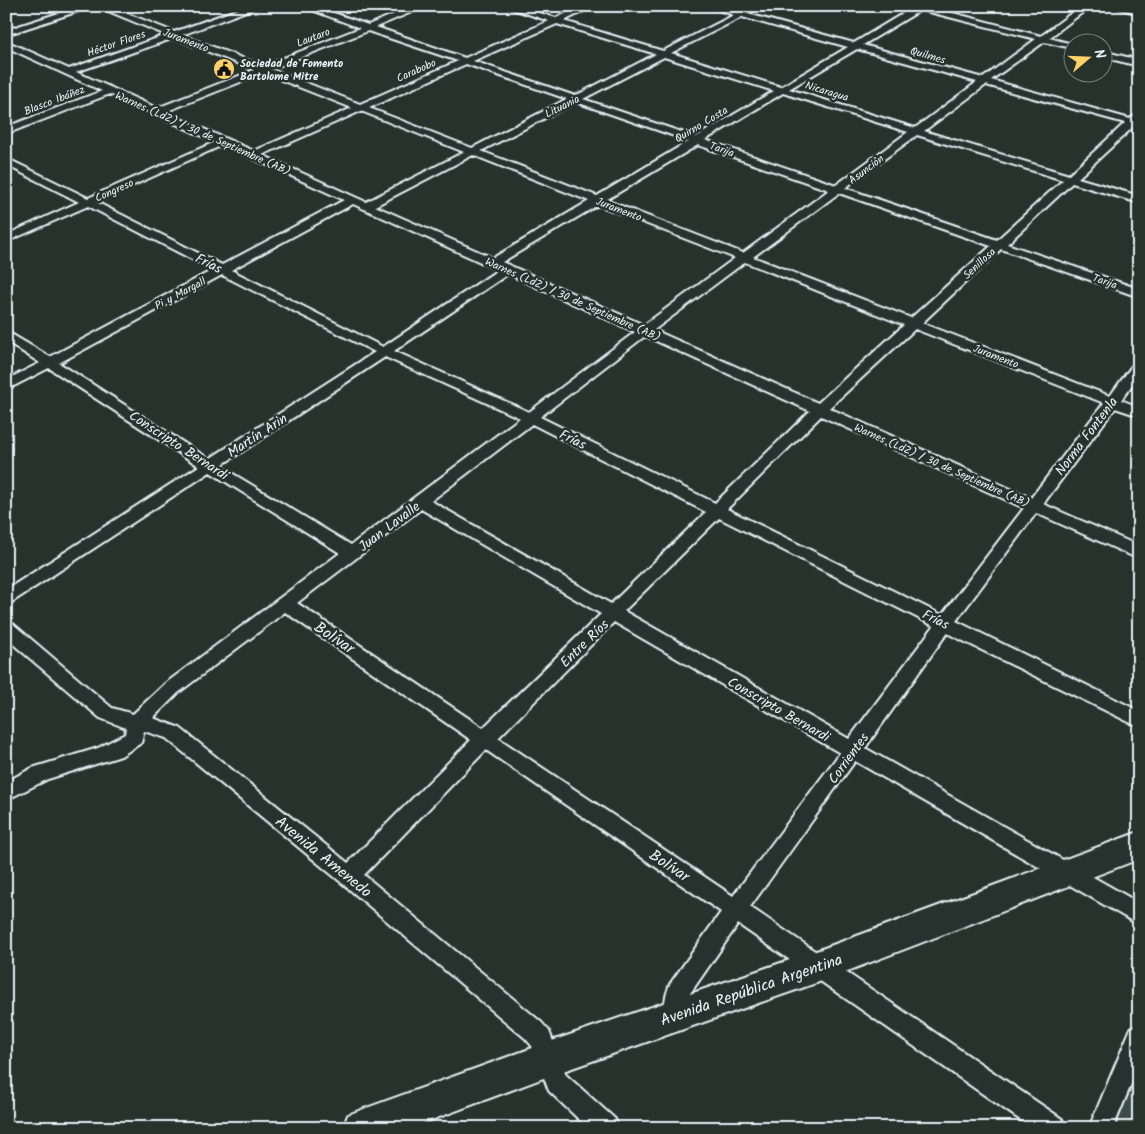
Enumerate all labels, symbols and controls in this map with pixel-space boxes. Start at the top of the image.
street label: Lautaro [294,23,333,53]
street label: Juramento [160,24,211,58]
street label: Héctor Flores [85,25,148,62]
north arrow [1062,32,1112,82]
street label: Quilmes [908,42,948,70]
text: N [1088,46,1111,62]
street label: Carabobo [394,54,439,88]
place label: Sociedad de Fomento Bartolome Mitre [240,55,343,86]
public building icon: Sociedad de Fomento Bartolome Mitre [212,57,236,81]
street label: Nicaragua [803,77,851,107]
street label: Blasco Ibáñez [21,81,88,121]
street label: Warnes (LdZ) / 30 de Septiembre (AB) [112,87,293,181]
street label: Lituania [542,90,583,123]
street label: Quirno Costa [671,102,732,148]
street label: Tarija [707,137,737,163]
street label: Asunción [845,150,888,189]
street label: Congreso [92,174,137,207]
street label: Juramento [593,193,644,227]
street label: Senillosa [959,244,1000,284]
street label: Frías [191,248,226,280]
street label: Warnes (LdZ) / 30 de Septiembre (AB) [482,253,663,347]
street label: Tarija [1090,269,1120,295]
street label: Pi y Margall [152,273,210,315]
street label: Juramento [970,340,1021,374]
street label: Norma Fontenla [1050,392,1124,481]
street label: Conscripto Bernardi [124,405,233,487]
street label: Martín Arin [223,408,292,464]
street label: Warnes (LdZ) / 30 de Septiembre (AB) [851,419,1032,513]
street label: Frías [555,424,590,456]
street label: Juan Lavalle [354,496,426,557]
street label: Frías [918,604,953,636]
street label: Entre Ríos [555,614,614,673]
street label: Bolívar [309,615,361,662]
street label: Conscripto Bernardi [723,672,834,749]
street label: Corrientes [823,728,875,789]
street label: Avenida Amenedo [269,810,377,904]
street label: Bolívar [644,843,696,890]
street label: Avenida República Argentina [657,947,846,1033]

